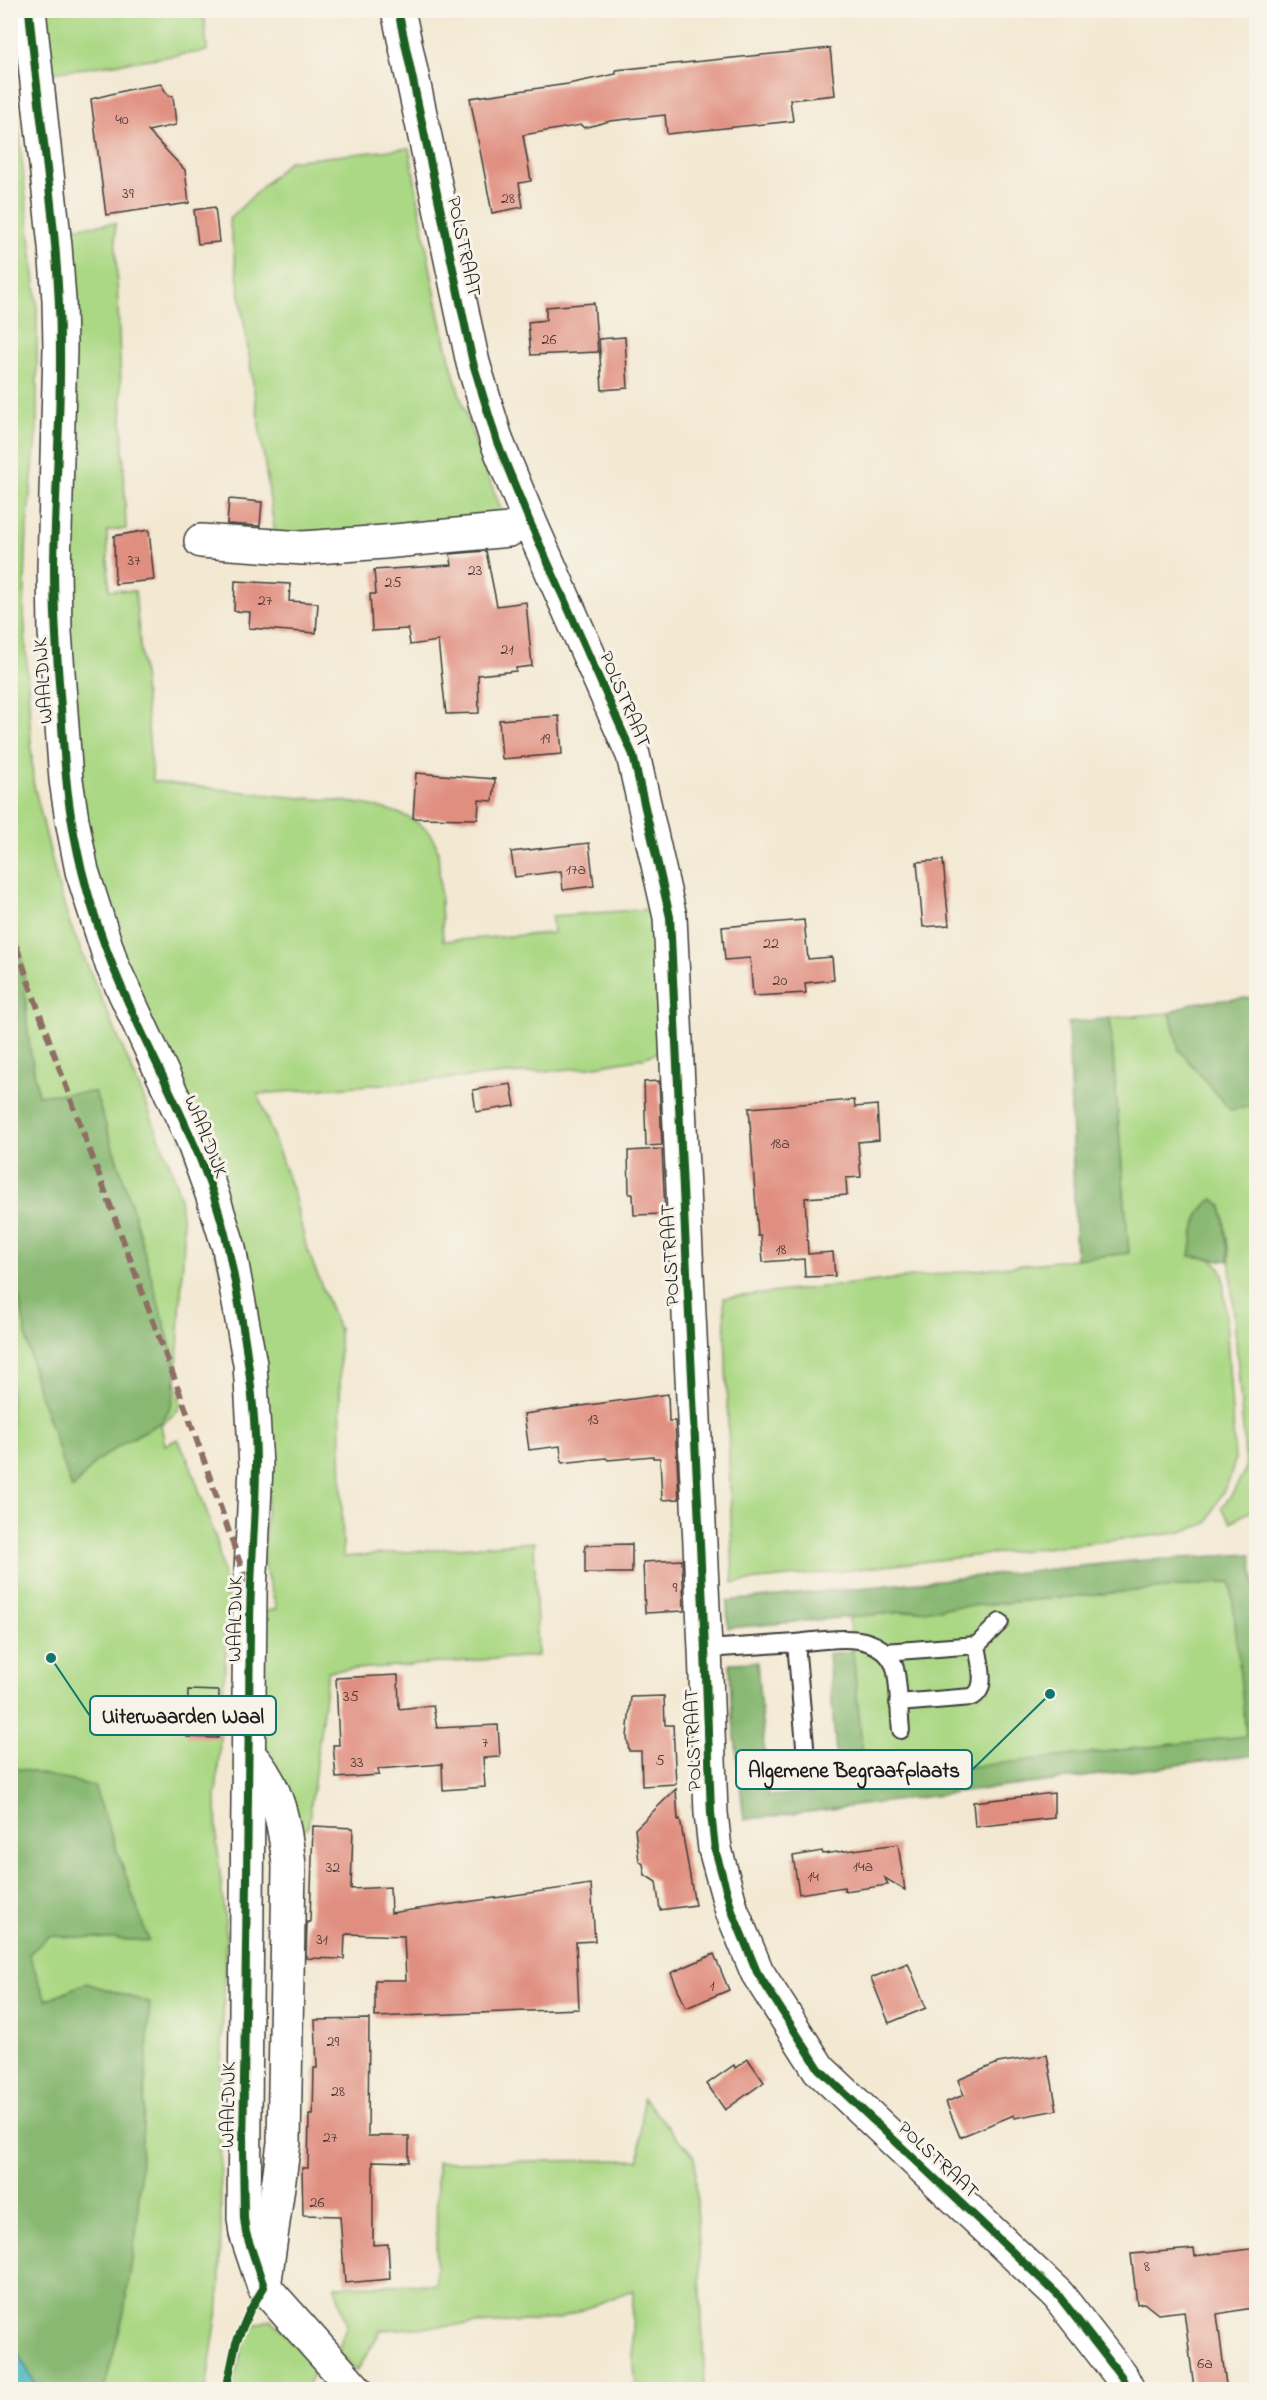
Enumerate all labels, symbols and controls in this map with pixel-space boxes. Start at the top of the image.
house number: 40 [115,108,129,132]
house number: 39 [122,182,134,206]
house number: 28 [501,187,515,211]
street label: POLSTRAAT [438,193,487,300]
house number: 26 [542,328,557,352]
house number: 37 [127,549,141,573]
house number: 23 [468,559,482,583]
house number: 25 [384,571,402,595]
house number: 27 [258,589,273,613]
street label: WAALDIJK [27,636,62,725]
house number: 21 [500,638,514,662]
street label: POLSTRAAT [590,647,657,753]
house number: 19 [540,727,550,751]
house number: 17a [566,858,586,882]
house number: 22 [763,932,779,956]
house number: 20 [773,969,788,993]
street label: WAALDIJK [175,1091,234,1183]
house number: 18a [770,1132,790,1156]
street label: POLSTRAAT [654,1203,689,1307]
house number: 18 [775,1238,787,1262]
house number: 13 [587,1408,599,1432]
street label: WAALDIJK [221,1575,252,1662]
house number: 9 [673,1576,678,1600]
house number: 35 [343,1685,359,1709]
street label: POLSTRAAT [678,1688,711,1792]
callout: Uiterwaarden Waal [90,1696,276,1735]
text: Uiterwaarden Waal [102,1703,265,1733]
house number: 7 [482,1731,489,1755]
house number: 5 [655,1749,665,1773]
callout: Algemene Begraafplaats [736,1750,972,1789]
house number: 33 [350,1751,364,1775]
text: Algemene Begraafplaats [748,1757,960,1789]
house number: 14a [853,1855,873,1879]
house number: 32 [326,1856,340,1880]
house number: 14 [807,1865,819,1889]
house number: 31 [316,1928,328,1952]
house number: 1 [709,1974,715,1998]
house number: 29 [327,2030,340,2054]
street label: WAALDIJK [214,2061,245,2148]
house number: 28 [331,2080,345,2104]
street label: POLSTRAAT [890,2115,985,2206]
house number: 27 [323,2126,338,2150]
house number: 26 [310,2191,325,2215]
house number: 8 [1144,2255,1150,2279]
house number: 6a [1197,2352,1213,2376]

